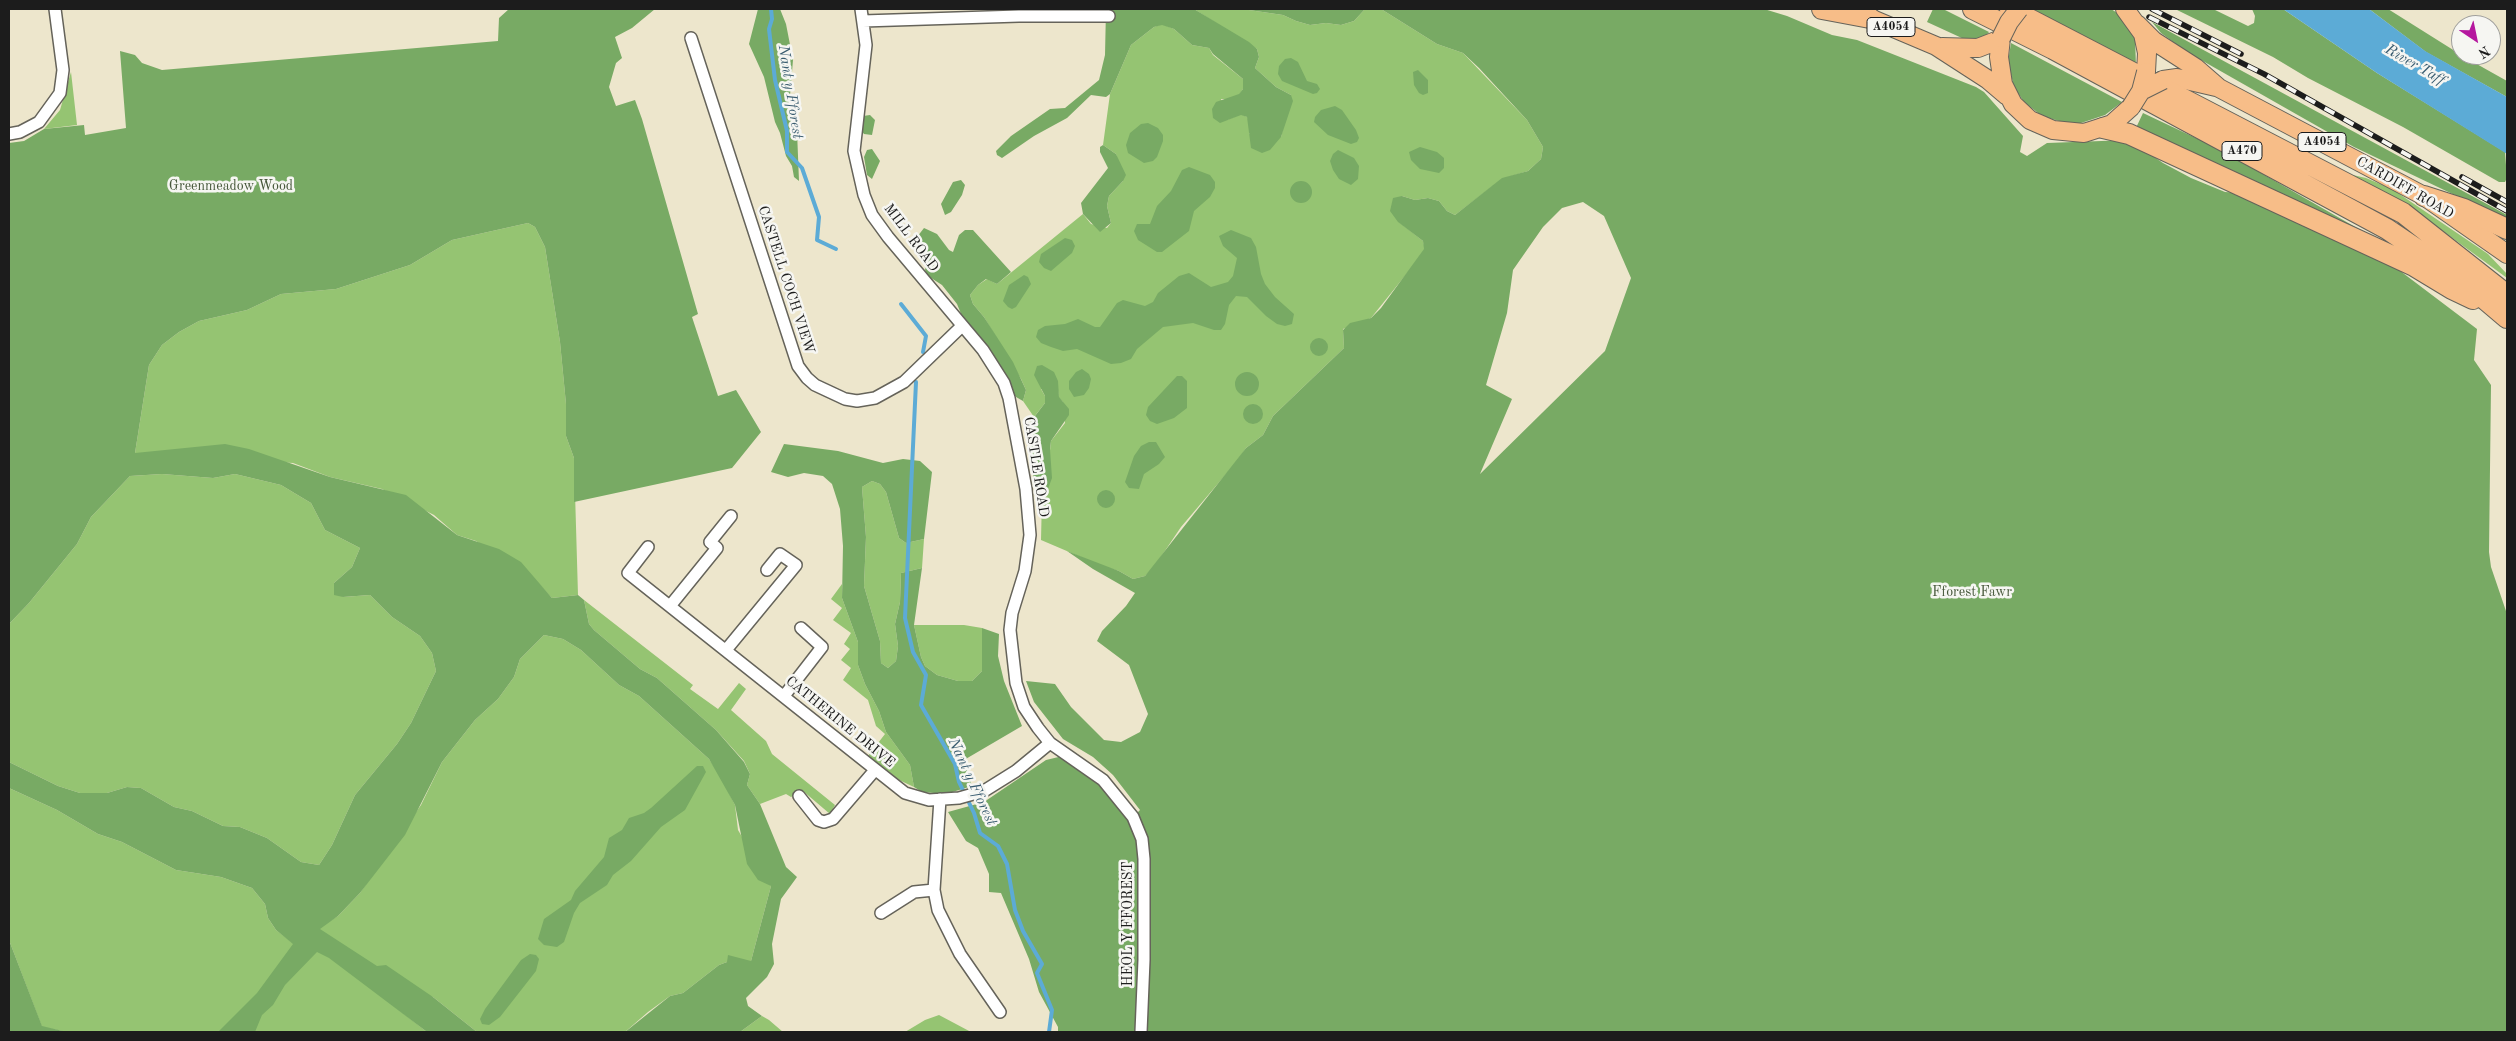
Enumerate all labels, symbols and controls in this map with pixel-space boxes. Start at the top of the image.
north arrow [2451,15,2501,65]
road number: A4054 [1867,18,1915,36]
water label: River Taff [2382,41,2448,89]
text: N [2475,43,2492,60]
water label: Nant y Fforest [774,44,806,140]
road number: A4054 [2298,132,2346,152]
road number: A470 [2222,142,2262,160]
street label: CARDIFF ROAD [2353,153,2457,223]
park label: Greenmeadow Wood [169,178,293,194]
street label: MILL ROAD [880,201,942,275]
street label: CASTELL COCH VIEW [754,204,818,356]
street label: CASTLE ROAD [1020,416,1052,518]
park label: Fforest Fawr [1932,584,2012,600]
street label: CATHERINE DRIVE [782,673,898,771]
water label: Nant y Fforest [944,735,1000,829]
street label: HEOL Y FFOREST [1120,862,1136,986]

